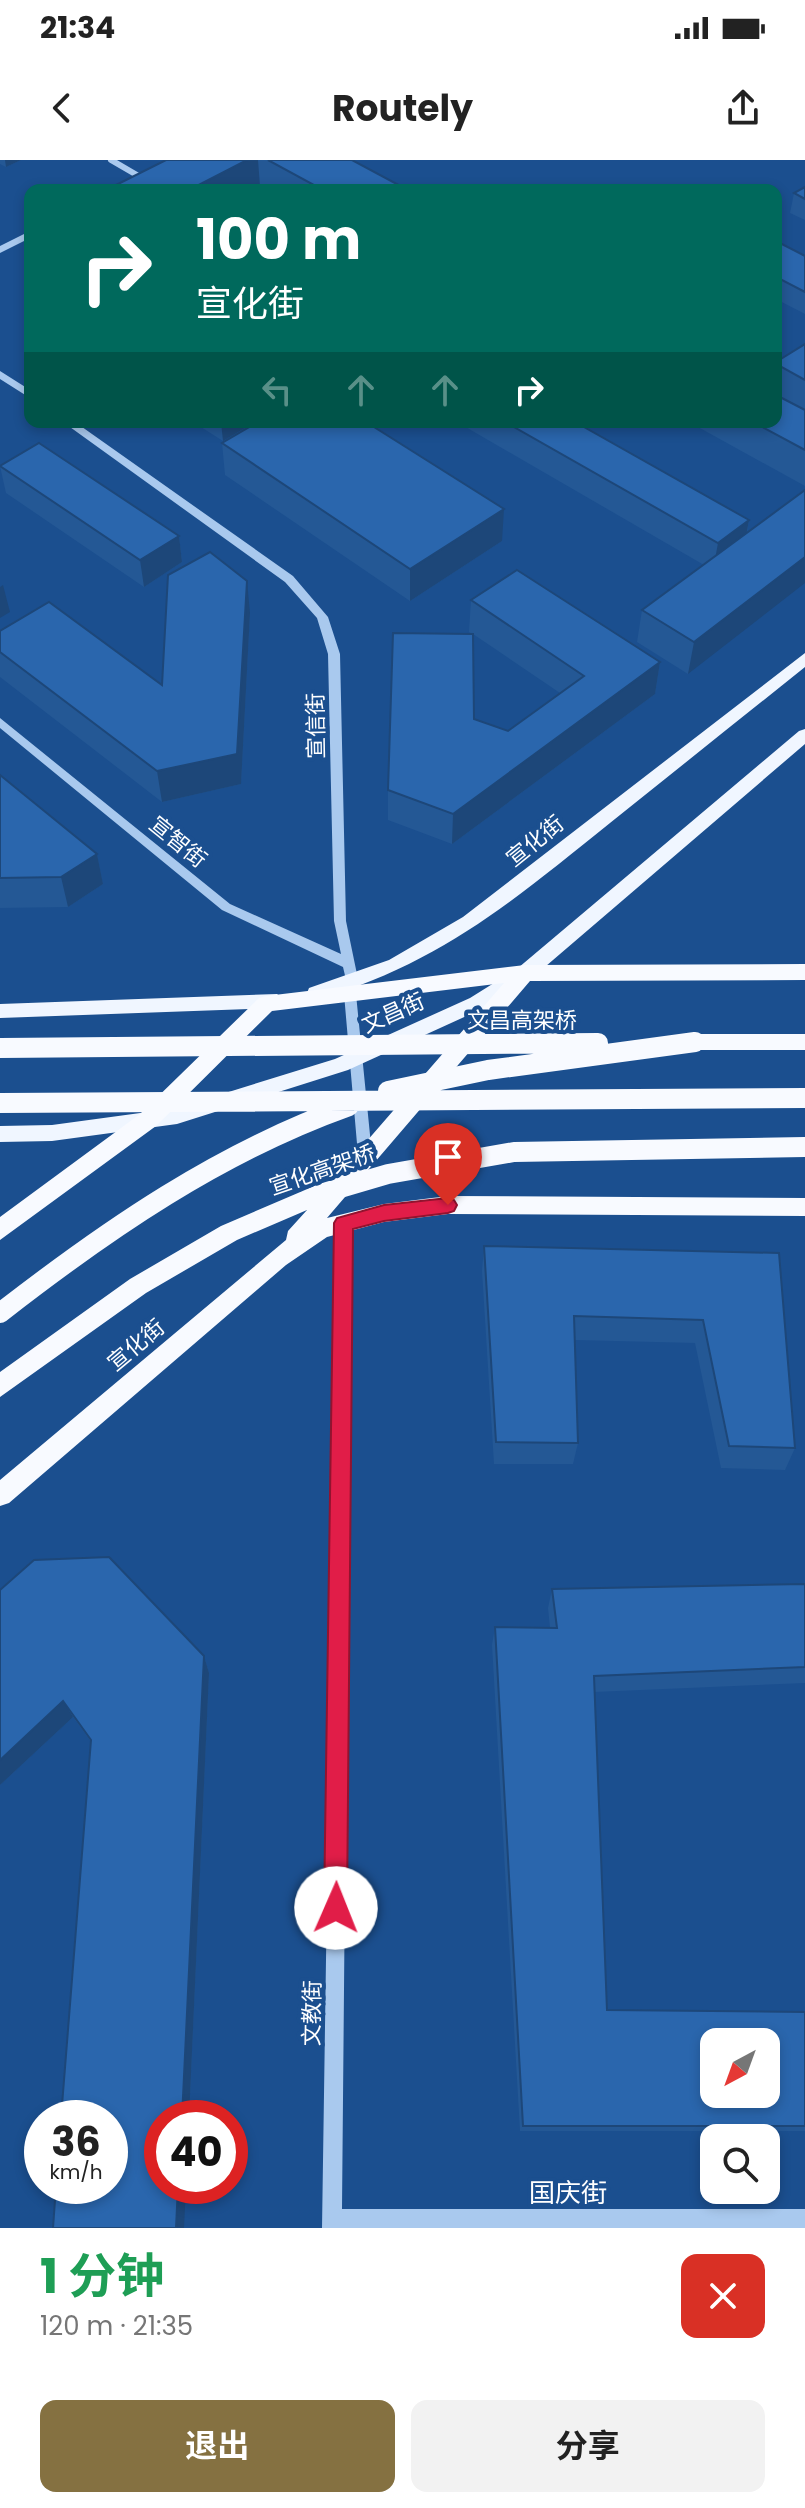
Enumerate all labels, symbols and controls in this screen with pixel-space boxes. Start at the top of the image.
text: 21:34 [40,6,115,49]
text: Routely [332,83,473,134]
icon: back [40,86,84,130]
icon: share [721,86,765,130]
text: 100 m [196,200,361,279]
icon: right [64,216,168,320]
text: 宣化街 [196,278,304,329]
icon: left [255,368,299,412]
icon: ahead [339,368,383,412]
icon: ahead [423,368,467,412]
icon: right [507,368,551,412]
street label: 宣信街 [300,693,332,759]
street label: 宣化街 [500,808,570,874]
street label: 宣智街 [143,809,213,875]
street label: 文昌街 [357,985,429,1041]
street label: 文昌高架桥 [467,1005,577,1036]
pin [414,1123,482,1205]
icon: arrive [426,1135,470,1179]
street label: 宣化高架桥 [265,1137,379,1203]
street label: 宣化街 [101,1312,171,1378]
position arrow [294,1866,378,1950]
street label: 文教街 [296,1980,328,2046]
north arrow [700,2028,780,2108]
map controls [700,2028,780,2204]
speed limit sign: 40 [144,2100,248,2204]
text: 36 [51,2114,101,2170]
button: search [700,2124,780,2204]
text: km/h [49,2158,103,2186]
street label: 国庆街 [529,2175,607,2211]
text: 1 分钟 [40,2243,164,2310]
button: close [681,2254,765,2338]
text: 120 m · 21:35 [40,2308,193,2344]
button: 退出 [40,2400,395,2492]
button: 分享 [411,2400,765,2492]

